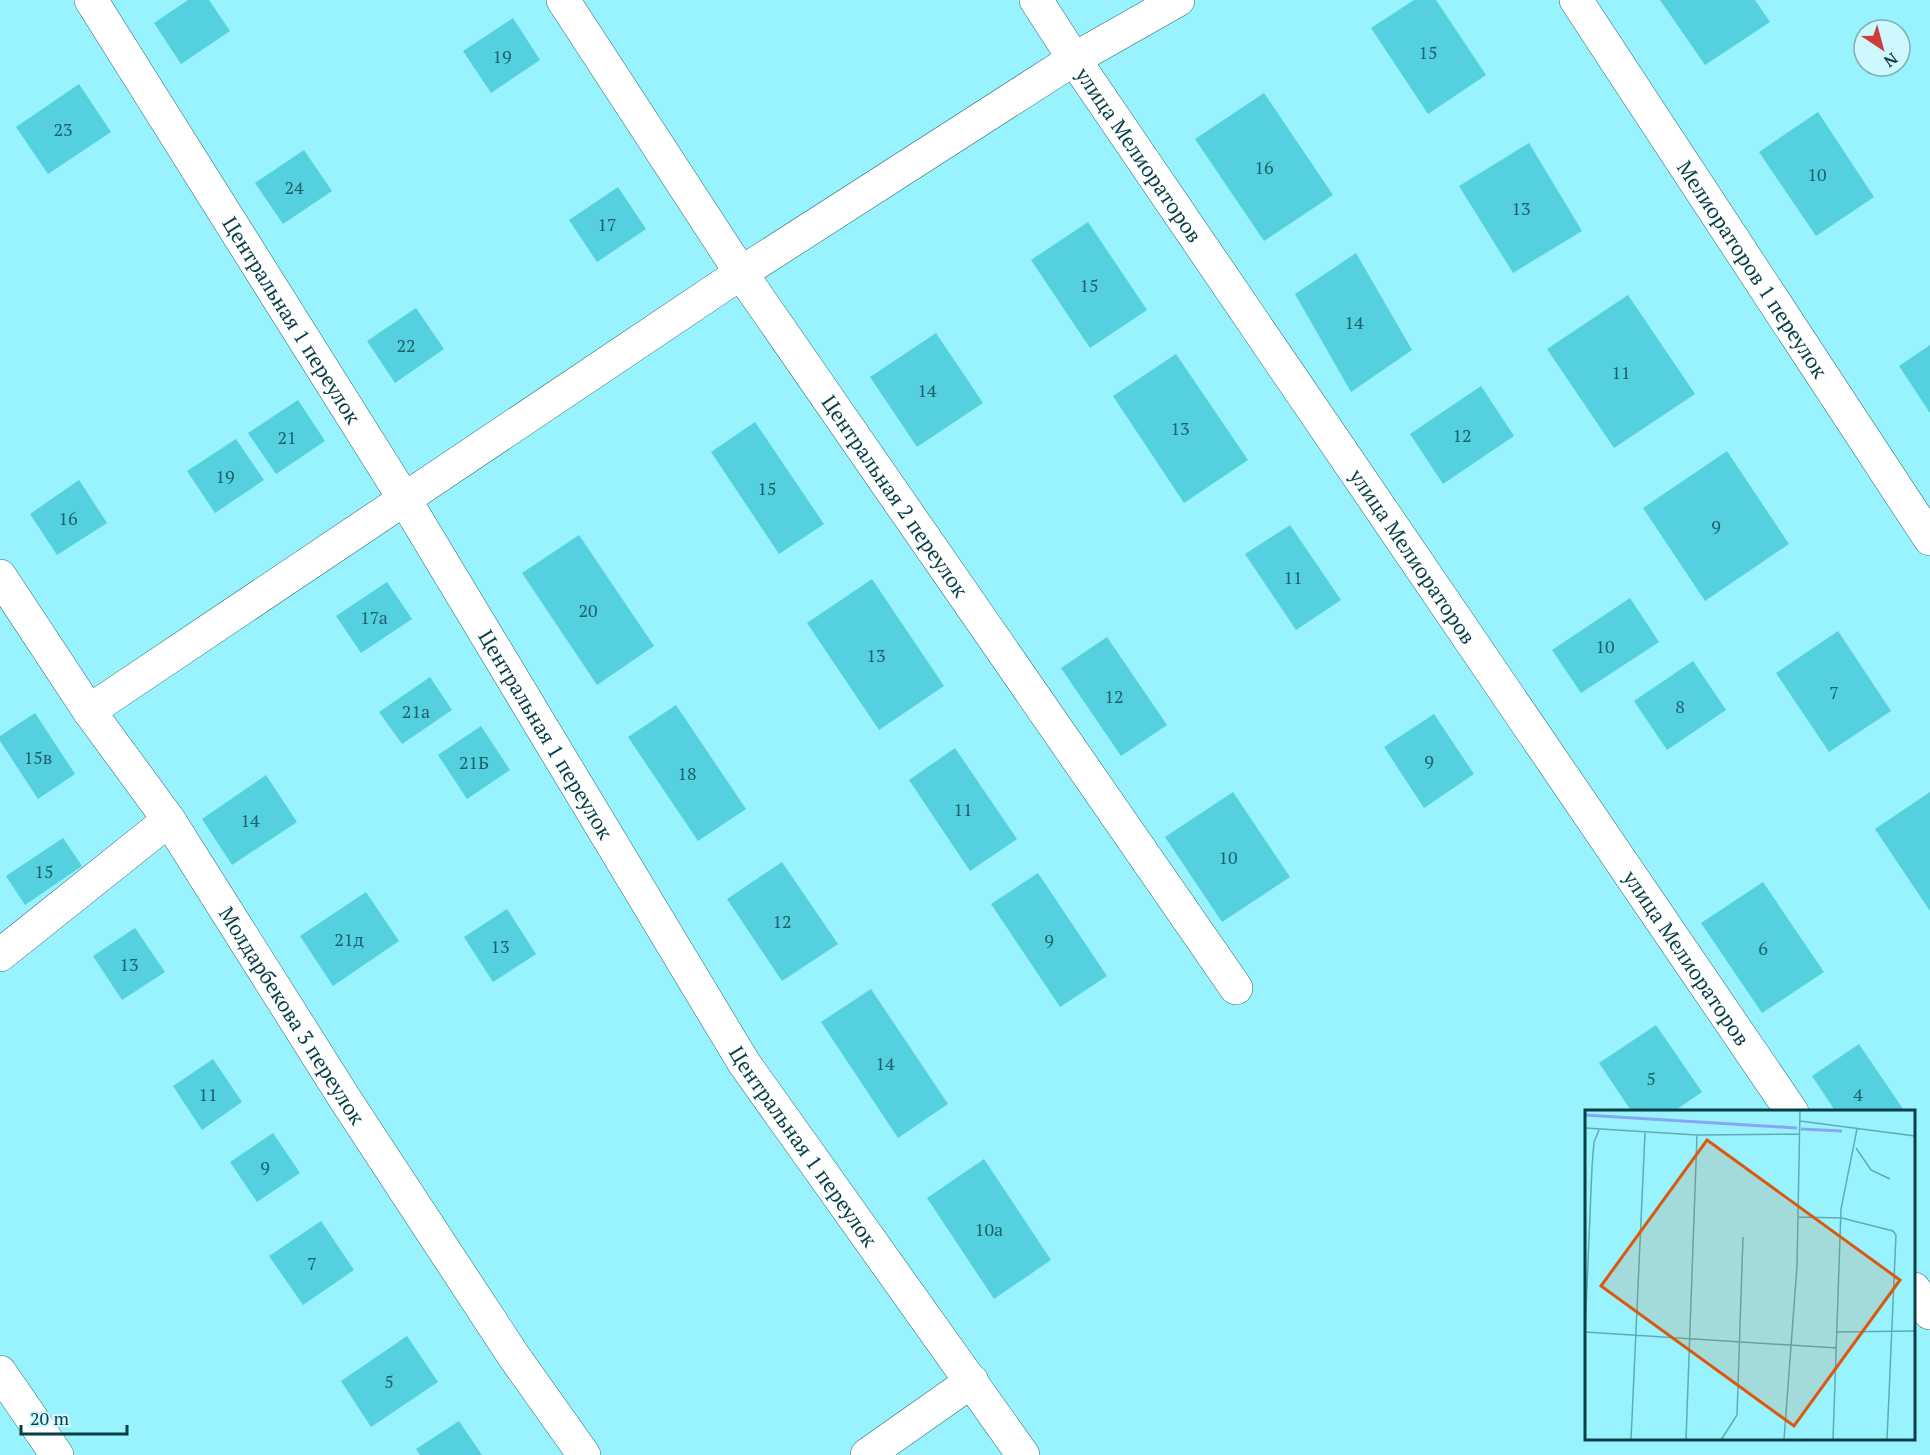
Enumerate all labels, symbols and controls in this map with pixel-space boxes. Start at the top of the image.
north arrow [1852,18,1912,78]
house number: 15 [1418,40,1438,64]
house number: 19 [492,44,512,68]
text: N [1879,48,1902,73]
street label: улица Мелиораторов [1069,61,1209,248]
house number: 23 [53,117,73,141]
house number: 16 [1254,155,1274,179]
street label: Мелиораторов 1 переулок [1671,155,1835,384]
house number: 10 [1807,162,1827,186]
house number: 24 [284,175,304,199]
house number: 13 [1511,196,1531,220]
street label: Центральная 1 переулок [216,211,368,430]
house number: 17 [597,212,617,236]
house number: 15 [1079,273,1099,297]
house number: 14 [1344,310,1364,334]
house number: 22 [396,333,416,357]
house number: 11 [1611,360,1631,384]
house number: 14 [917,378,937,402]
street label: Центральная 2 переулок [816,389,975,603]
house number: 13 [1170,416,1190,440]
house number: 12 [1452,423,1472,447]
house number: 21 [277,425,297,449]
street label: улица Мелиораторов [1343,462,1483,649]
house number: 19 [215,464,235,488]
house number: 15 [757,476,777,500]
house number: 16 [58,506,78,530]
house number: 9 [1711,514,1721,538]
house number: 11 [1283,565,1303,589]
house number: 20 [578,598,598,622]
house number: 17а [360,605,388,629]
street label: Центральная 1 переулок [472,624,620,845]
house number: 10 [1595,634,1615,658]
house number: 13 [866,643,886,667]
house number: 7 [1829,680,1839,704]
house number: 12 [1104,684,1124,708]
house number: 8 [1675,694,1685,718]
house number: 21а [402,699,430,723]
house number: 15в [24,745,52,769]
house number: 9 [1424,749,1434,773]
house number: 21Б [459,750,489,774]
house number: 18 [677,761,697,785]
house number: 11 [953,797,973,821]
house number: 14 [240,808,260,832]
house number: 10 [1218,845,1238,869]
house number: 15 [34,859,54,883]
street label: улица Мелиораторов [1617,864,1757,1051]
street label: Молдарбекова 3 переулок [213,901,372,1130]
house number: 12 [772,909,792,933]
house number: 21д [334,927,364,951]
house number: 9 [1044,928,1054,952]
house number: 13 [490,934,510,958]
house number: 6 [1758,936,1768,960]
house number: 13 [119,952,139,976]
street label: Центральная 1 переулок [723,1041,885,1253]
house number: 14 [875,1051,895,1075]
house number: 5 [1646,1066,1656,1090]
house number: 11 [198,1082,218,1106]
house number: 4 [1853,1082,1863,1106]
inset map [1585,1110,1915,1440]
house number: 9 [260,1155,270,1179]
house number: 10а [975,1217,1003,1241]
house number: 7 [307,1251,317,1275]
house number: 5 [384,1369,394,1393]
scale bar [21,1398,128,1436]
text: 20 m [30,1406,70,1430]

